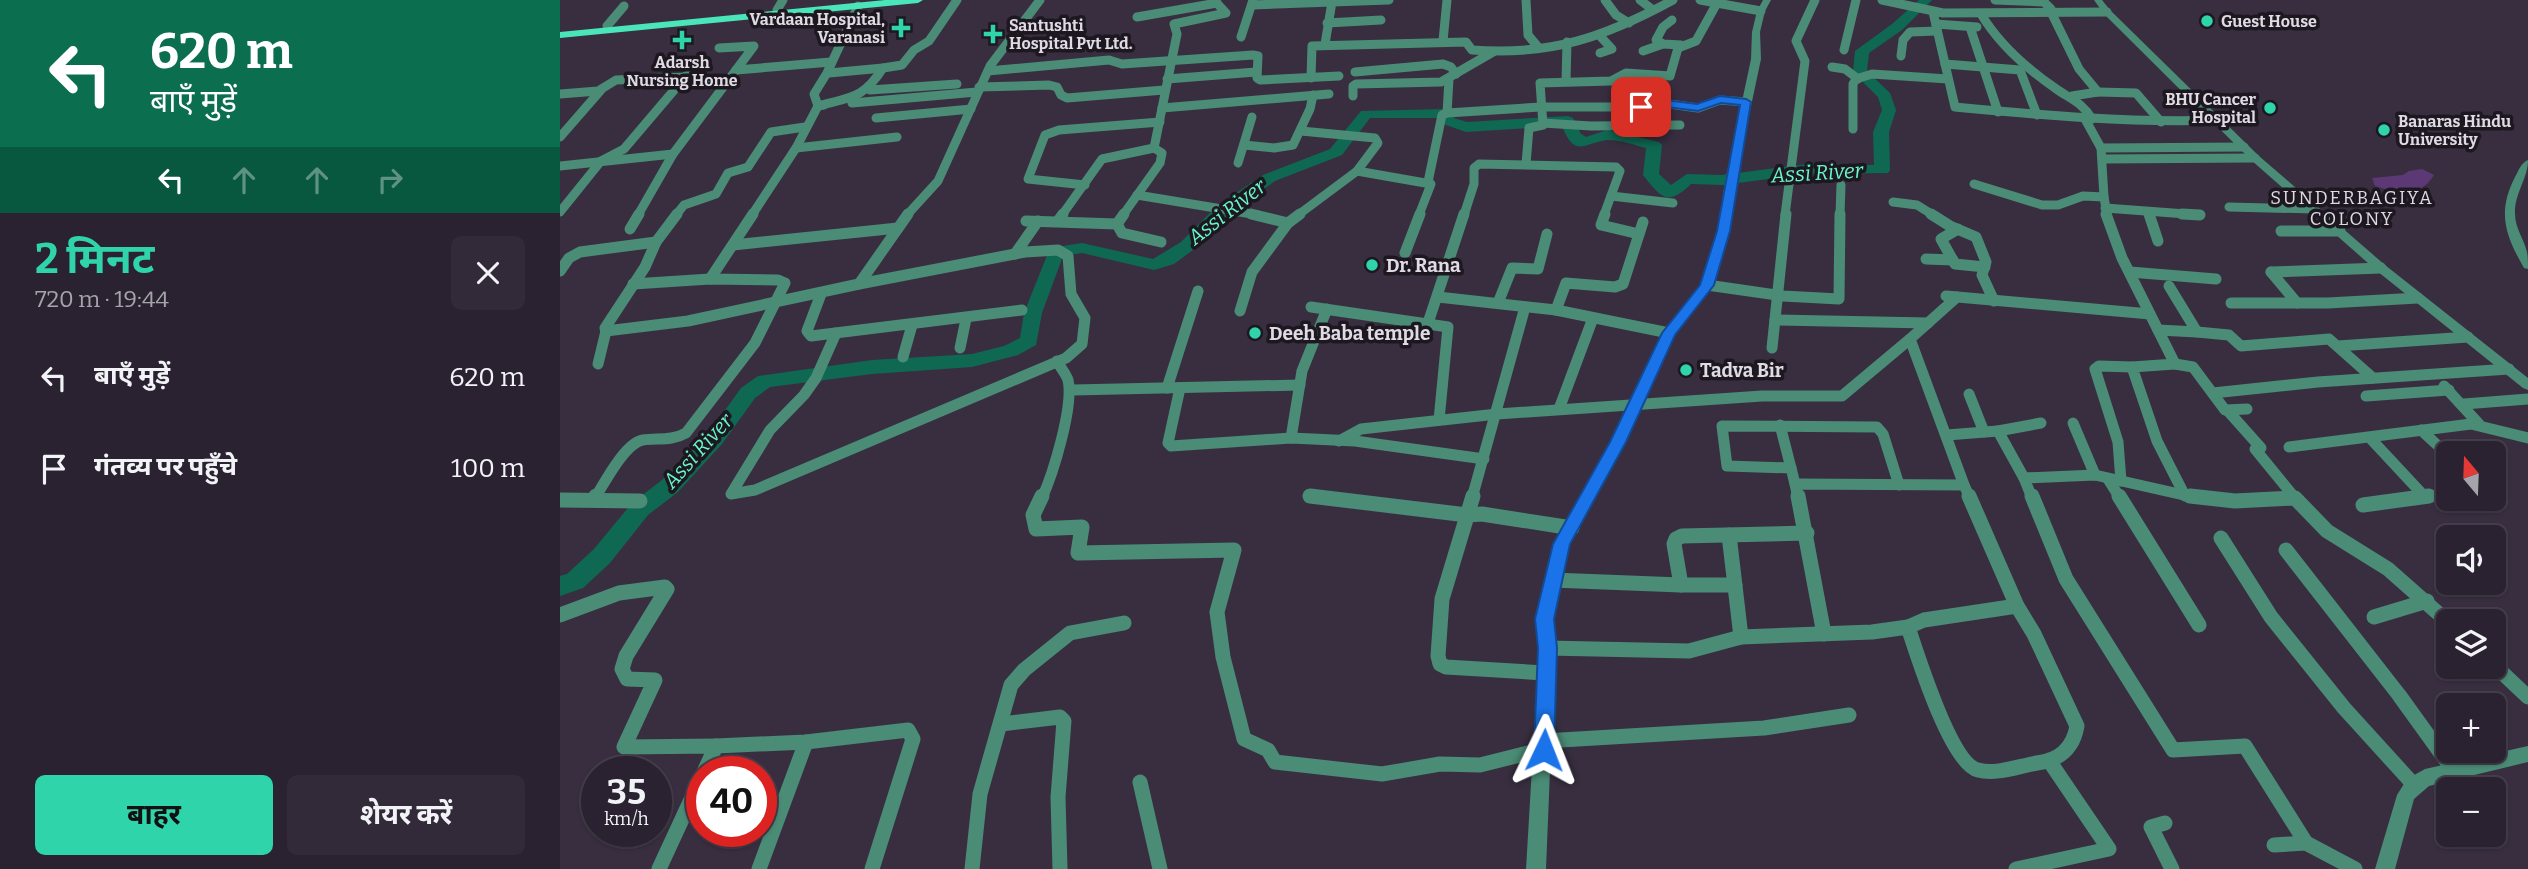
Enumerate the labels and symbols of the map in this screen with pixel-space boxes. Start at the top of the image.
place label: Vardaan Hospital, Varanasi [749,10,885,47]
place label: Guest House [2221,12,2317,31]
marker: Guest House [2199,13,2215,29]
place label: Santushti Hospital Pvt Ltd. [1009,16,1133,53]
marker: Vardaan Hospital, Varanasi [891,18,911,38]
marker: Santushti Hospital Pvt Ltd. [983,24,1003,44]
marker: Adarsh Nursing Home [672,30,692,50]
place label: Adarsh Nursing Home [627,53,738,90]
pin [1611,77,1671,137]
place label: BHU Cancer Hospital [2165,90,2256,127]
marker: BHU Cancer Hospital [2262,100,2278,116]
place label: Banaras Hindu University [2398,112,2511,149]
marker: Banaras Hindu University [2376,122,2392,138]
water label: Assi River [1769,158,1865,188]
water label: Assi River [1182,173,1272,251]
district label: SUNDERBAGIYA COLONY [2270,187,2434,230]
place label: Dr. Rana [1386,254,1461,277]
marker: Dr. Rana [1364,257,1380,273]
place label: Deeh Baba temple [1269,322,1430,345]
marker: Deeh Baba temple [1247,325,1263,341]
place label: Tadva Bir [1700,359,1784,382]
marker: Tadva Bir [1678,362,1694,378]
water label: Assi River [657,407,739,495]
north arrow [2436,441,2506,511]
position arrow [1507,713,1581,787]
speed limit sign: 40 [686,756,777,847]

